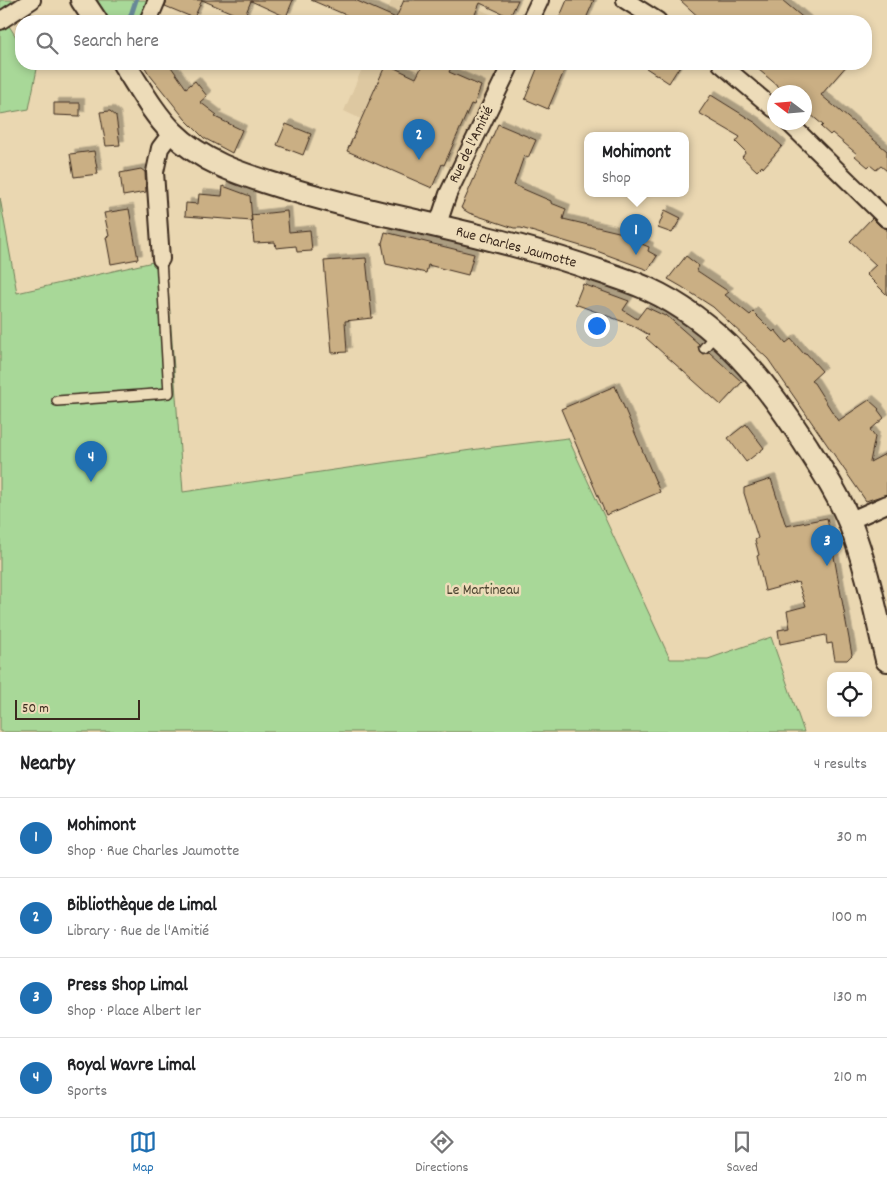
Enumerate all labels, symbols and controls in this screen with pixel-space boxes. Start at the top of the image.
search box [15,15,872,70]
icon: search [33,29,61,57]
text: Search here [73,29,159,56]
north arrow [767,85,812,130]
street label: Rue de l'Amitié [444,103,500,187]
pin: 2 [403,119,435,160]
popup [584,132,689,197]
text: Mohimont [602,140,671,167]
text: Shop [602,167,631,190]
pin: 1 [620,214,652,255]
street label: Rue Charles Jaumotte [453,221,579,275]
your location [584,313,610,339]
pin: 4 [75,441,107,482]
pin: 3 [811,525,843,566]
park label: Le Martineau [447,580,519,602]
map controls [827,672,872,717]
button: locate [827,672,872,717]
scale bar [15,697,140,720]
text: 50 m [22,699,49,719]
text: Nearby [20,750,75,780]
text: 4 results [814,753,867,776]
text: Mohimont [67,813,136,840]
text: 1 [34,826,38,849]
text: 30 m [837,826,867,849]
text: Shop · Rue Charles Jaumotte [67,840,239,863]
text: Bibliothèque de Limal [67,893,217,920]
text: 2 [33,906,40,929]
text: 100 m [831,906,867,929]
text: Library · Rue de l'Amitié [67,920,209,943]
text: Press Shop Limal [67,973,188,1000]
text: 3 [32,986,40,1009]
text: 130 m [833,986,867,1009]
text: Shop · Place Albert 1er [67,1000,201,1023]
text: Royal Wavre Limal [67,1053,195,1080]
text: 4 [33,1066,39,1089]
text: 210 m [833,1066,867,1089]
text: Sports [67,1080,107,1103]
tab: Map [129,1128,157,1178]
tab: Directions [415,1128,468,1178]
tab: Saved [727,1128,758,1178]

